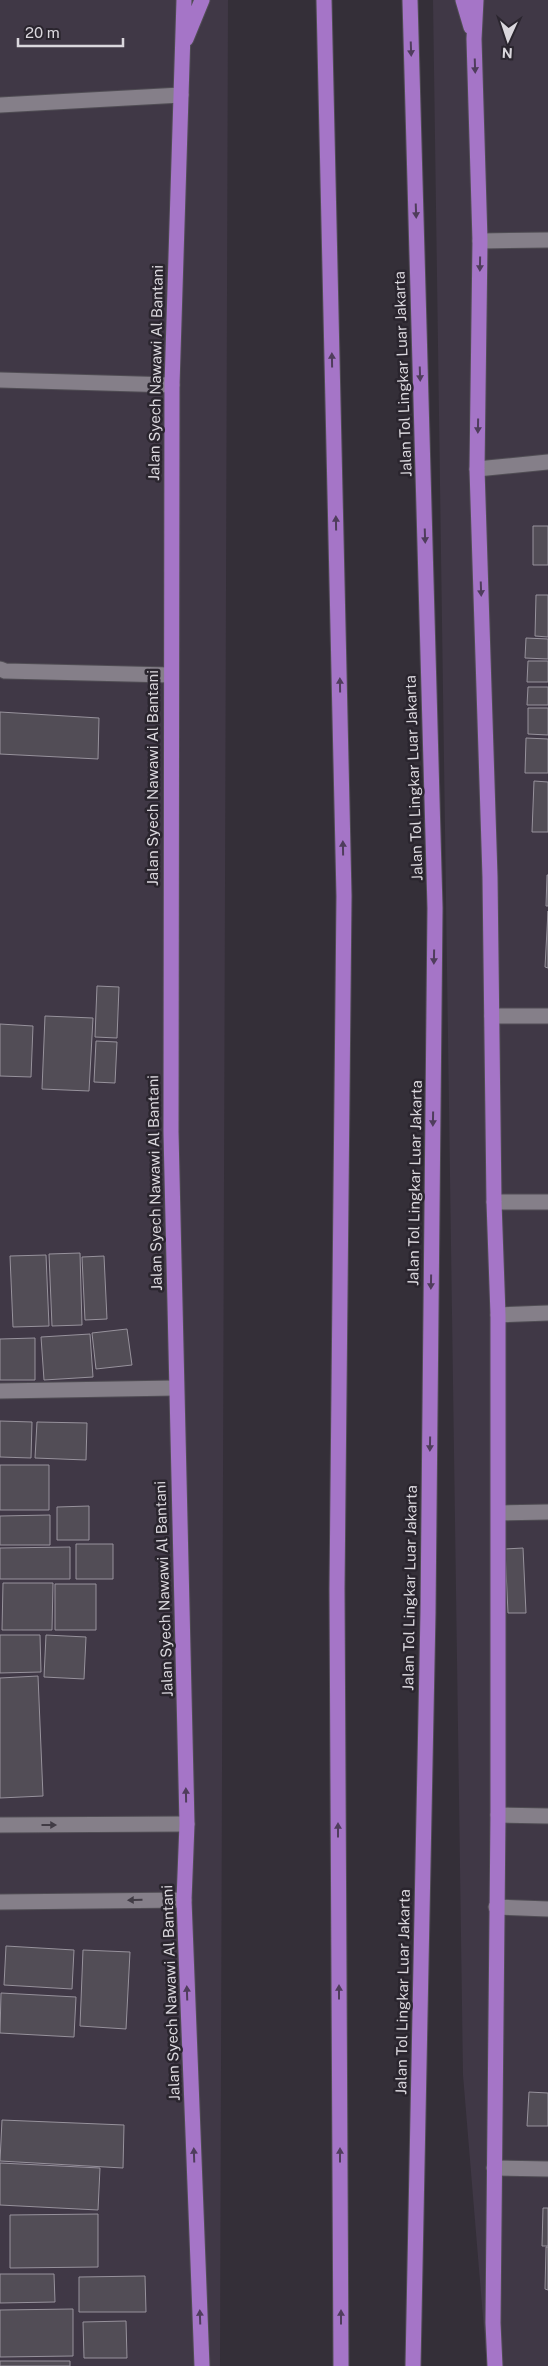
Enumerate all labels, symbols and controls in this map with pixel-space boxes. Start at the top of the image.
scale bar [18,15,122,47]
north arrow [483,15,533,65]
text: 20 m [25,24,60,41]
one-way arrow [407,41,415,57]
text: N [501,45,513,61]
one-way arrow [471,58,479,74]
one-way arrow [412,203,420,219]
one-way arrow [476,256,484,272]
street label: Jalan Syech Nawawi Al Bantani [145,265,166,481]
street label: Jalan Tol Lingkar Luar Jakarta [390,271,415,477]
one-way arrow [328,352,336,368]
one-way arrow [416,366,424,382]
one-way arrow [473,418,481,434]
one-way arrow [332,515,340,531]
one-way arrow [421,528,429,544]
one-way arrow [478,581,486,597]
street label: Jalan Syech Nawawi Al Bantani [144,670,161,886]
street label: Jalan Tol Lingkar Luar Jakarta [401,675,426,881]
one-way arrow [335,677,343,693]
one-way arrow [339,839,347,855]
one-way arrow [430,949,438,965]
street label: Jalan Syech Nawawi Al Bantani [144,1075,165,1291]
street label: Jalan Tol Lingkar Luar Jakarta [404,1080,425,1286]
one-way arrow [429,1112,437,1128]
one-way arrow [427,1274,435,1290]
one-way arrow [426,1437,434,1453]
street label: Jalan Syech Nawawi Al Bantani [151,1481,176,1697]
street label: Jalan Tol Lingkar Luar Jakarta [399,1485,420,1691]
one-way arrow [182,1787,190,1803]
one-way arrow [41,1821,57,1829]
one-way arrow [334,1822,342,1838]
street label: Jalan Syech Nawawi Al Bantani [158,1885,183,2101]
street label: Jalan Tol Lingkar Luar Jakarta [392,1889,413,2095]
one-way arrow [127,1896,143,1904]
one-way arrow [183,1984,191,2000]
one-way arrow [335,1984,343,2000]
one-way arrow [189,2147,197,2163]
one-way arrow [336,2147,344,2163]
one-way arrow [195,2309,203,2325]
one-way arrow [336,2309,344,2325]

